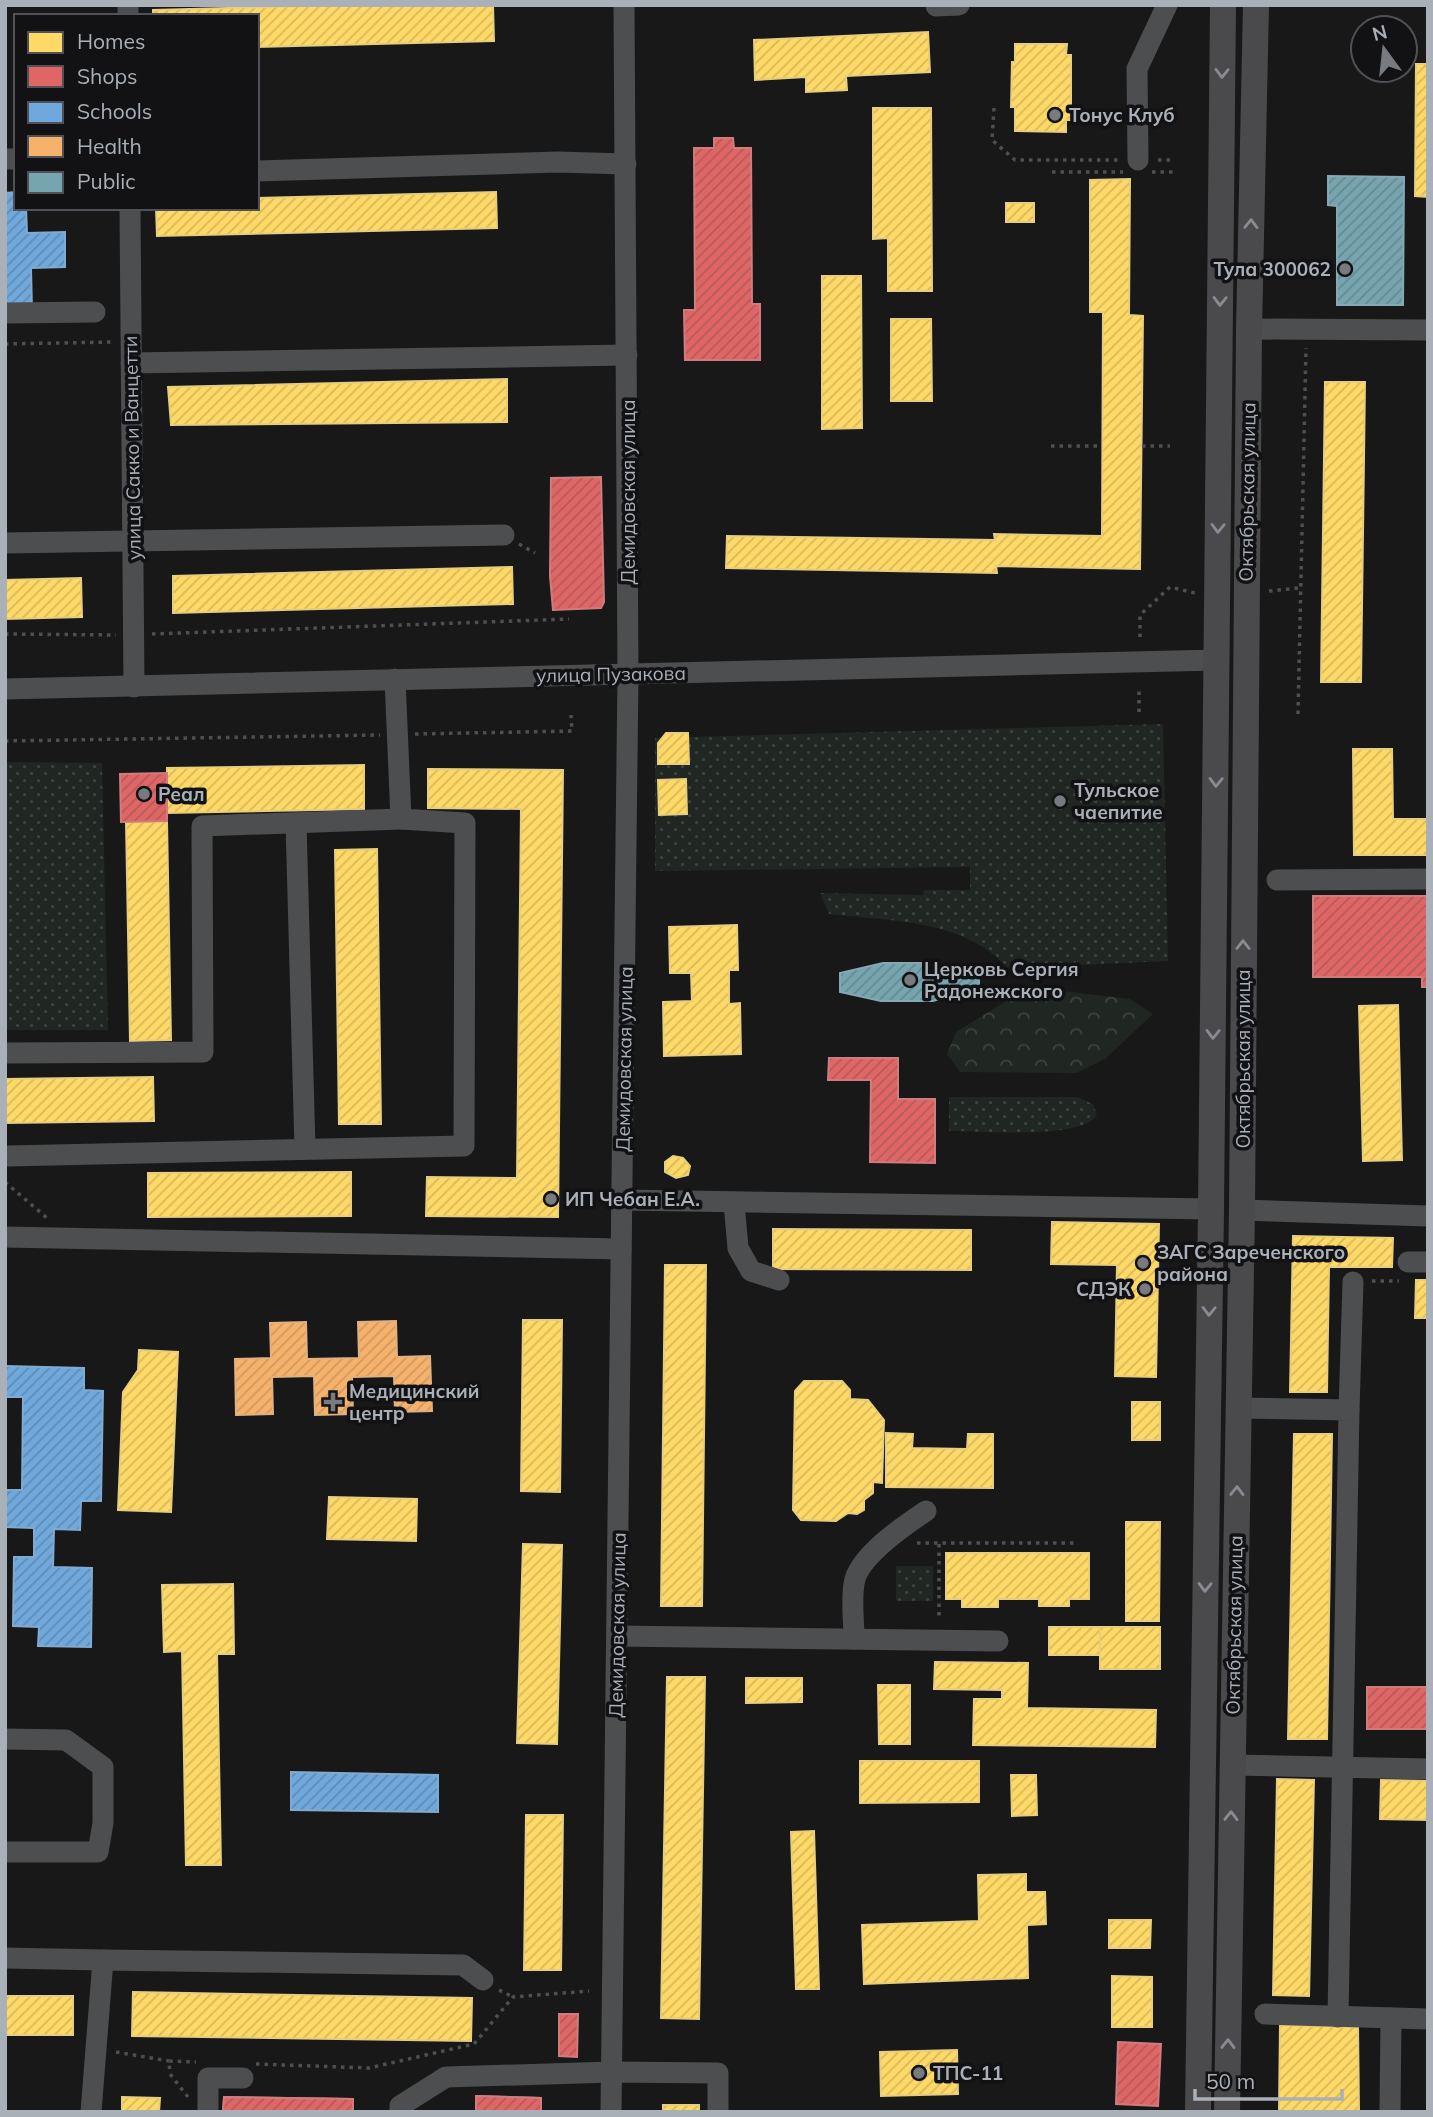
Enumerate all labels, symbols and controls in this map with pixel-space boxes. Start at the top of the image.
legend [14,14,259,210]
north arrow [1349,14,1419,84]
text: N [1370,19,1390,46]
text: Homes [77,28,145,54]
text: Shops [77,63,137,89]
one-way arrow [1214,69,1230,79]
text: Schools [77,98,152,124]
place label: Тонус Клуб [1069,103,1175,127]
marker: Тонус Клуб [1047,107,1063,123]
text: Health [77,133,142,159]
text: Public [77,168,136,194]
one-way arrow [1243,219,1259,229]
place label: Тула 300062 [1213,257,1331,281]
marker: Тула 300062 [1337,261,1353,277]
one-way arrow [1212,296,1228,307]
street label: улица Сакко и Ванцетти [118,336,146,560]
street label: Демидовская улица [616,399,640,585]
street label: Октябрьская улица [1233,402,1261,582]
one-way arrow [1210,524,1226,534]
street label: улица Пузакова [536,661,686,687]
one-way arrow [1208,777,1224,788]
place label: Тульское чаепитие [1074,778,1163,824]
place label: Реал [158,782,205,806]
marker: Реал [136,786,152,802]
marker: Тульское чаепитие [1052,793,1068,809]
one-way arrow [1236,939,1251,950]
place label: Церковь Сергия Радонежского [924,957,1079,1003]
street label: Демидовская улица [610,966,638,1152]
street label: Октябрьская улица [1231,969,1255,1149]
marker: Церковь Сергия Радонежского [902,972,918,988]
one-way arrow [1205,1029,1221,1040]
place label: ИП Чебан Е.А. [565,1187,700,1211]
marker: ИП Чебан Е.А. [543,1191,559,1207]
place label: ЗАГС Зареченского района [1157,1240,1345,1286]
marker: ЗАГС Зареченского района [1135,1255,1151,1271]
place label: СДЭК [1076,1277,1132,1301]
marker: СДЭК [1137,1281,1153,1297]
one-way arrow [1202,1305,1217,1316]
place label: Медицинский центр [349,1379,479,1425]
marker: Медицинский центр [323,1392,343,1412]
one-way arrow [1229,1485,1244,1496]
street label: Демидовская улица [603,1532,631,1718]
street label: Октябрьская улица [1220,1535,1248,1715]
one-way arrow [1198,1582,1213,1593]
one-way arrow [1223,1810,1239,1821]
one-way arrow [1220,2038,1236,2048]
scale bar [1195,2058,1342,2102]
place label: ТПС-11 [933,2061,1003,2085]
marker: ТПС-11 [911,2065,927,2081]
text: 50 m [1206,2068,1255,2094]

